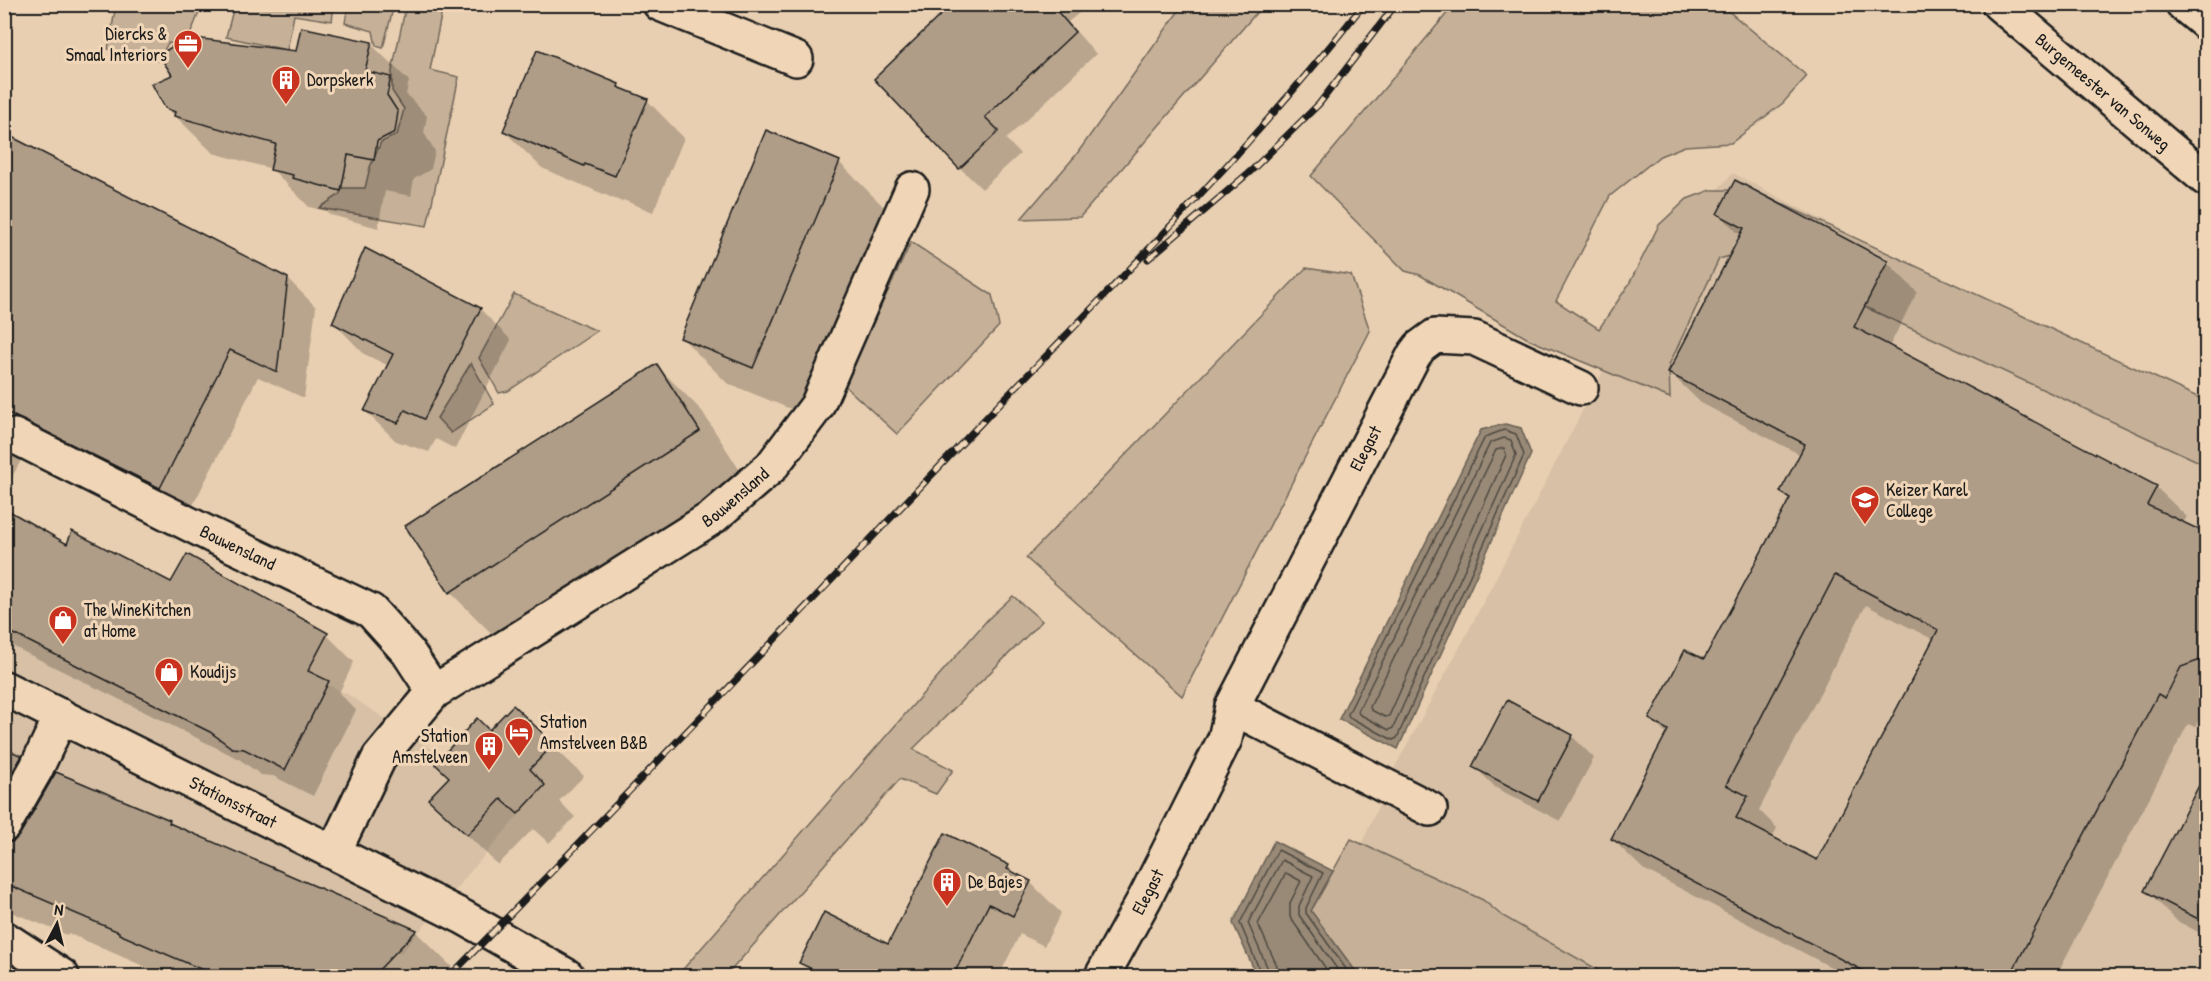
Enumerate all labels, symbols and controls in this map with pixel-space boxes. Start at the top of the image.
place label: Diercks & Smaal Interiors [66,21,167,67]
street label: Burgemeester van Sonweg [2030,27,2176,156]
office icon: Diercks & Smaal Interiors [172,28,204,70]
building icon: Dorpskerk [270,64,302,106]
place label: Dorpskerk [307,67,374,92]
street label: Elegast [1343,420,1388,475]
street label: Bouwensland [697,461,774,533]
place label: Keizer Karel College [1886,477,1968,523]
school or university icon: Keizer Karel College [1849,484,1881,526]
street label: Bouwensland [196,518,280,576]
place label: The WineKitchen at Home [84,597,191,643]
shop icon: The WineKitchen at Home [47,604,79,646]
shop icon: Koudijs [153,656,185,698]
place label: Koudijs [190,659,236,684]
place label: Station Amstelveen B&B [540,709,648,755]
hotel icon: Station Amstelveen B&B [503,716,535,758]
place label: Station Amstelveen [392,723,468,769]
building icon: Station Amstelveen [473,730,505,772]
street label: Stationsstraat [185,770,282,834]
street label: Elegast [1125,864,1170,919]
building icon: De Bajes [931,866,963,908]
place label: De Bajes [968,869,1022,894]
north arrow [27,894,87,954]
text: N [53,898,65,921]

